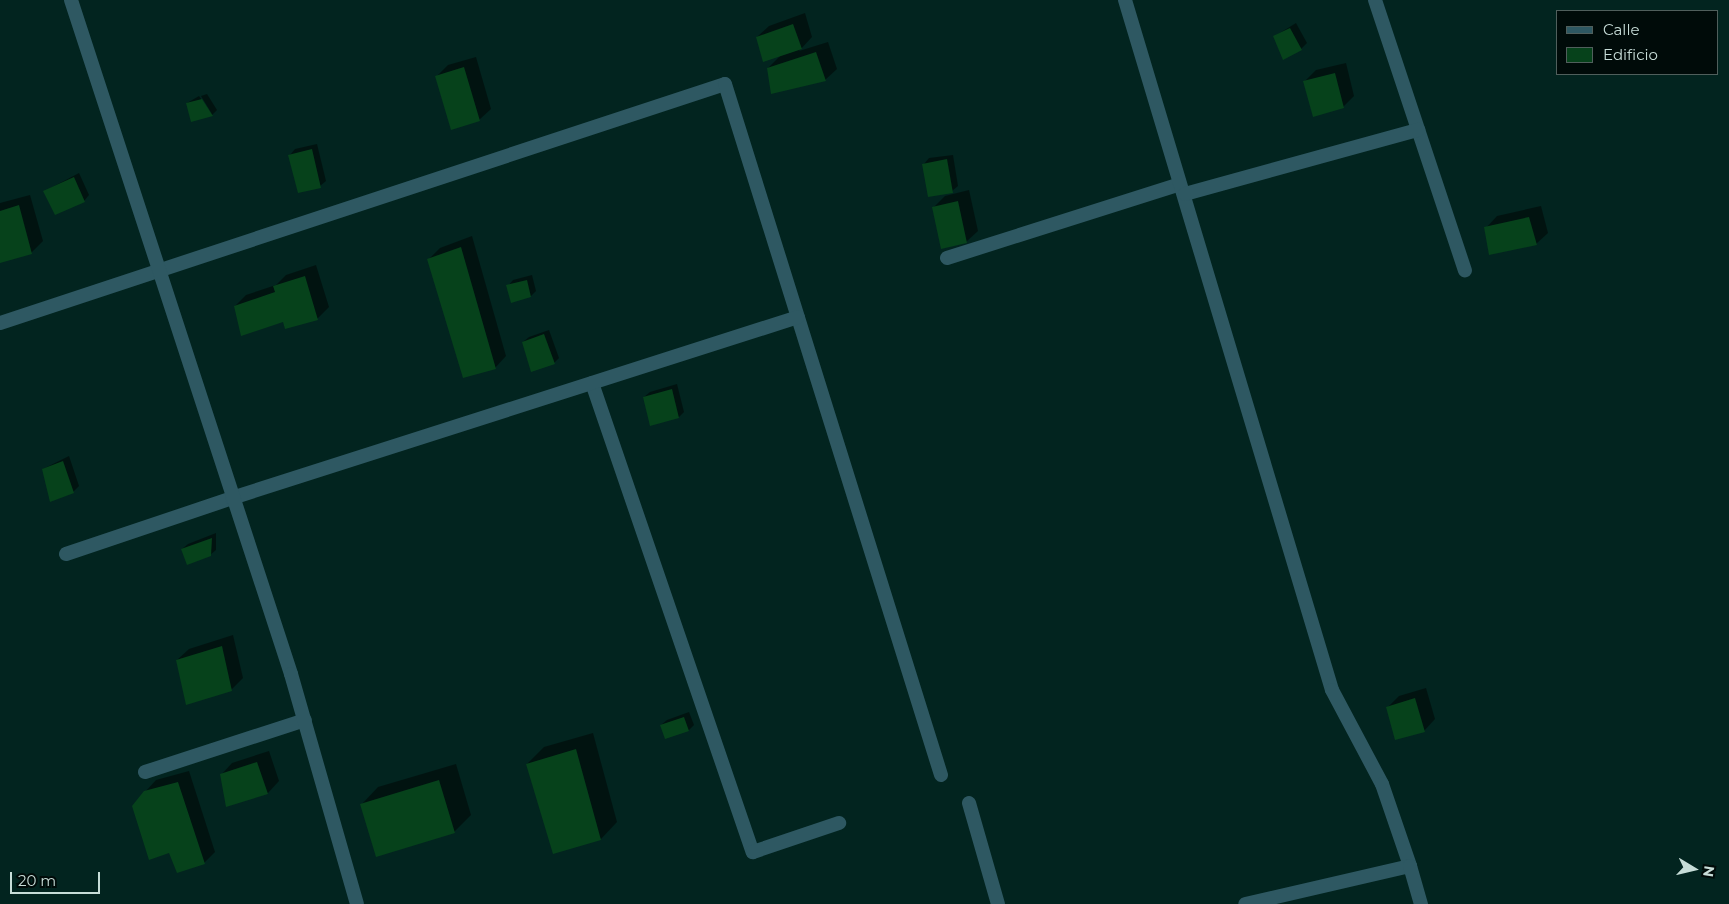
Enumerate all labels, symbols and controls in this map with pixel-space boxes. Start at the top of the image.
legend [1556,10,1719,75]
text: Calle [1603,20,1640,39]
text: Edificio [1603,45,1658,64]
north arrow [1669,844,1719,894]
scale bar [12,862,102,894]
text: N [1699,864,1719,878]
text: 20 m [18,871,56,890]

